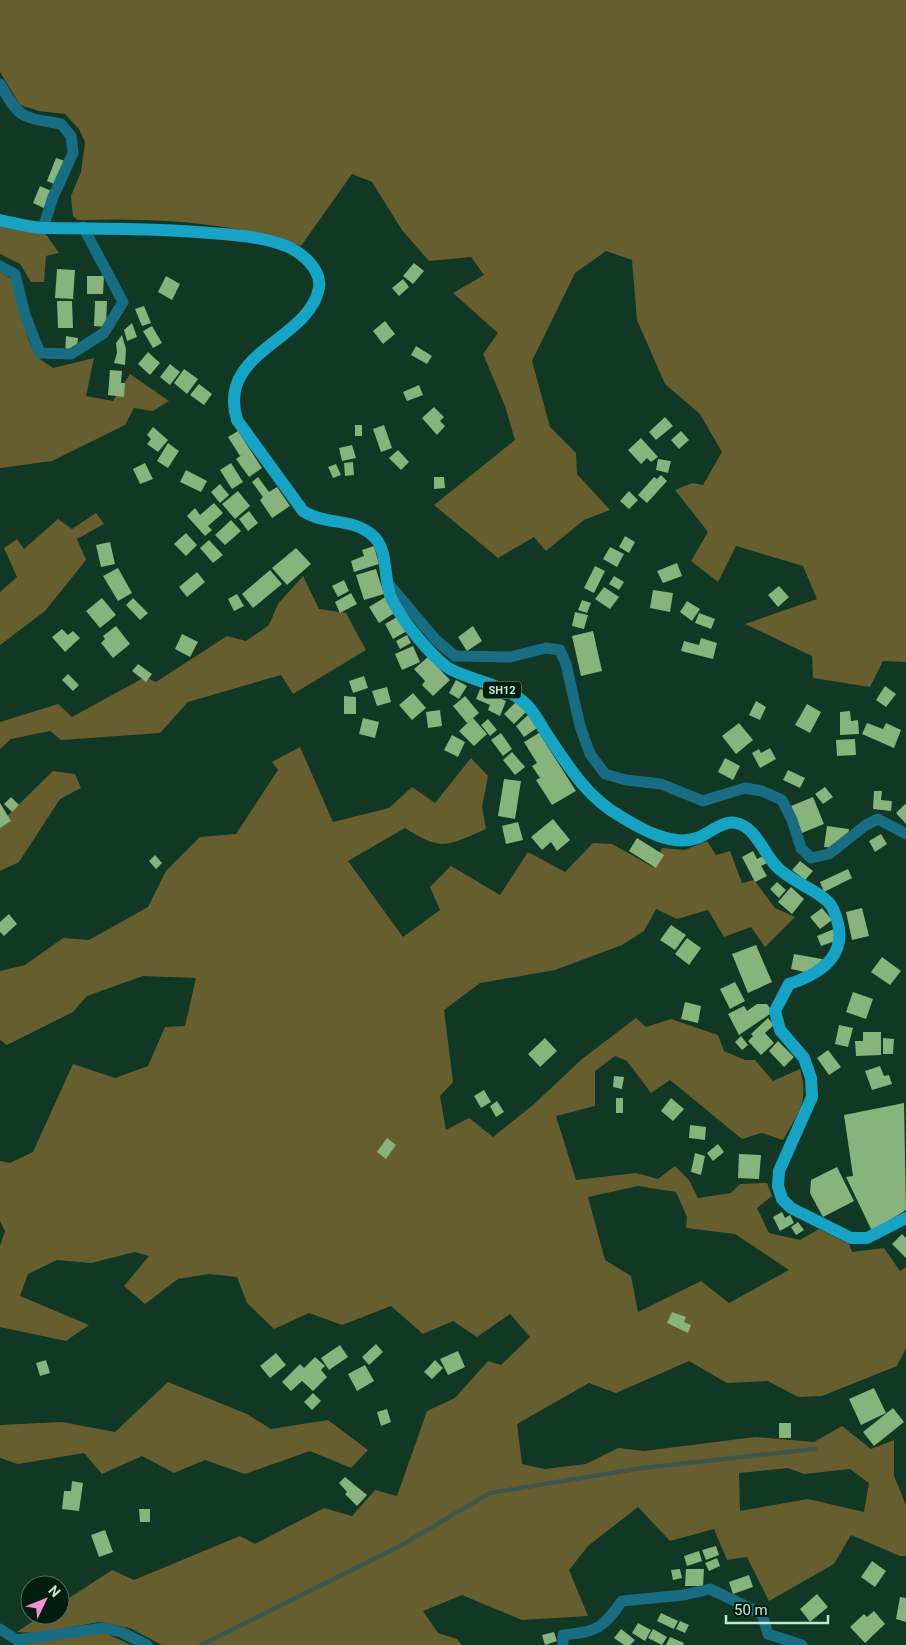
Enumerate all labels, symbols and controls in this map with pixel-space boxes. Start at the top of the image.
road number: SH12 [483,682,521,698]
north arrow [20,1575,70,1625]
text: N [45,1582,64,1600]
scale bar [726,1592,828,1624]
text: 50 m [734,1601,768,1619]

